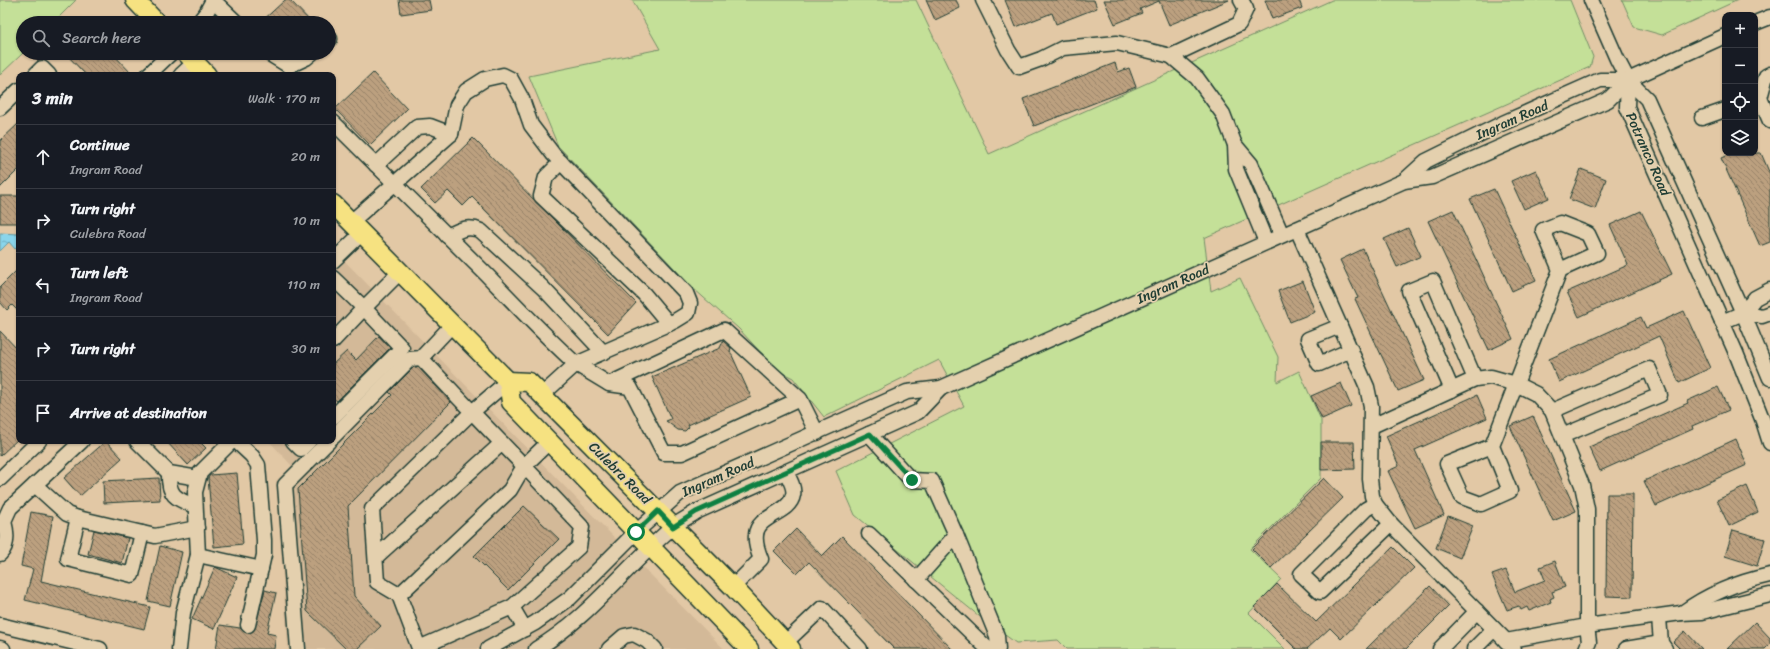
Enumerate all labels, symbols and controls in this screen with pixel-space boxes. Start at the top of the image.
map controls [1722,12,1758,156]
button: + [1722,12,1758,48]
search box [16,16,336,60]
text: Search here [62,25,141,51]
icon: search [30,27,52,49]
button: − [1722,48,1758,84]
text: 3 min [32,83,73,113]
button: locate [1722,84,1758,120]
text: Walk · 170 m [248,87,320,110]
street label: Ingram Road [1471,92,1554,148]
street label: Potranco Road [1618,108,1678,202]
button: layers [1722,120,1758,156]
text: Continue [70,132,130,158]
text: 20 m [291,145,320,168]
icon: ahead [32,146,54,168]
text: Ingram Road [70,158,142,181]
text: Turn right [70,196,135,222]
text: 10 m [293,209,320,232]
icon: right [32,210,54,232]
text: Culebra Road [70,222,146,245]
street label: Ingram Road [1132,256,1215,312]
text: Turn left [70,260,128,286]
text: 110 m [287,273,320,296]
icon: left [32,274,54,296]
text: Ingram Road [70,286,142,309]
text: Turn right [70,336,135,362]
text: 30 m [291,337,320,360]
icon: right [32,338,54,360]
text: Arrive at destination [70,400,207,426]
icon: arrive [32,402,54,424]
street label: Culebra Road [582,435,659,512]
street label: Ingram Road [677,449,760,505]
route end [903,471,921,489]
route start [627,523,645,541]

